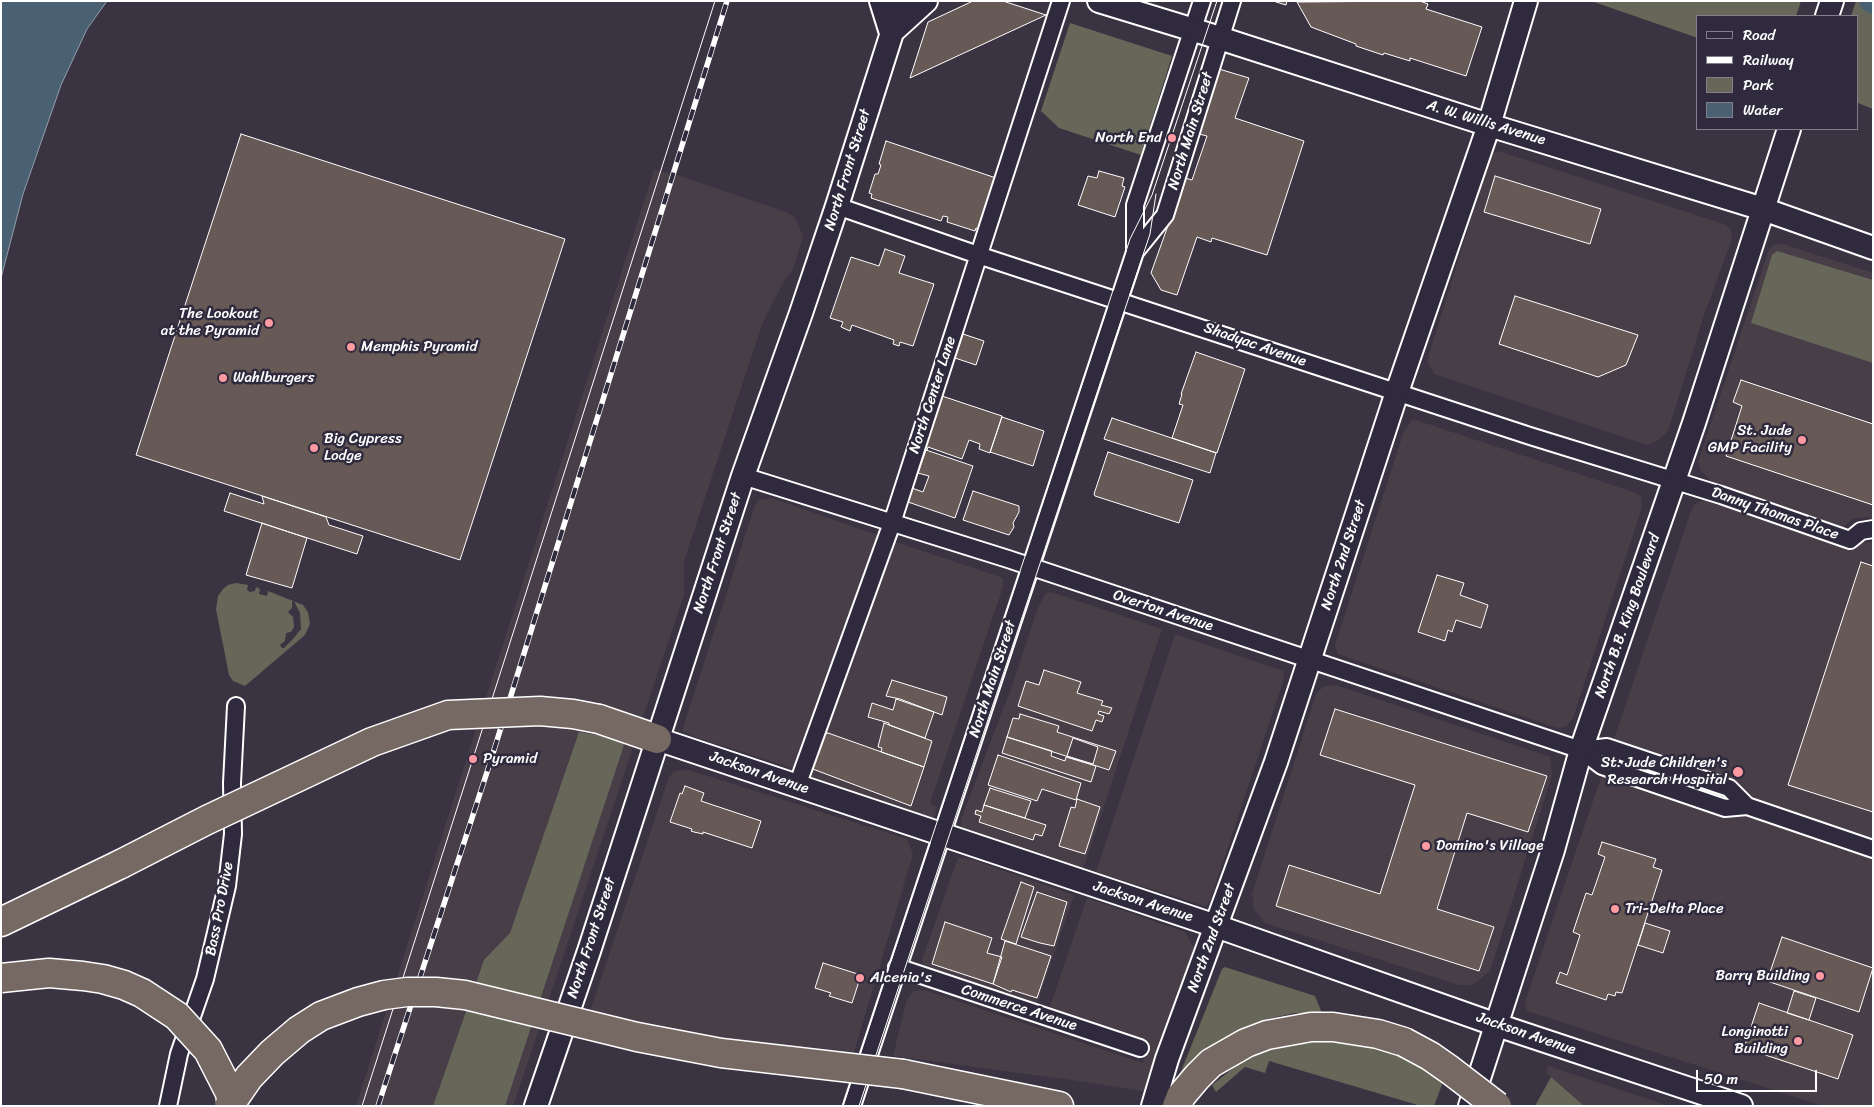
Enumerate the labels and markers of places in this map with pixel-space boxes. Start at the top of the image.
place label: North End [1095,129,1162,147]
marker: North End [1166,132,1178,144]
place label: The Lookout at the Pyramid [161,305,259,340]
marker: The Lookout at the Pyramid [263,317,275,329]
place label: Memphis Pyramid [361,338,477,356]
marker: Memphis Pyramid [345,341,357,353]
place label: Wahlburgers [233,369,314,387]
marker: Wahlburgers [217,372,229,384]
place label: St. Jude GMP Facility [1708,422,1792,457]
place label: Big Cypress Lodge [324,430,402,465]
marker: St. Jude GMP Facility [1796,434,1808,446]
marker: Big Cypress Lodge [308,442,320,454]
place label: Pyramid [483,750,537,768]
marker: Pyramid [467,753,479,765]
place label: St. Jude Children's Research Hospital [1601,754,1727,789]
marker: St. Jude Children's Research Hospital [1731,765,1745,779]
place label: Domino's Village [1436,837,1543,855]
marker: Domino's Village [1420,840,1432,852]
place label: Tri-Delta Place [1625,900,1724,918]
marker: Tri-Delta Place [1609,903,1621,915]
place label: Barry Building [1715,967,1810,985]
place label: Alcenia's [870,969,932,987]
marker: Barry Building [1814,970,1826,982]
marker: Alcenia's [854,972,866,984]
place label: Longinotti Building [1722,1023,1788,1058]
marker: Longinotti Building [1792,1035,1804,1047]

